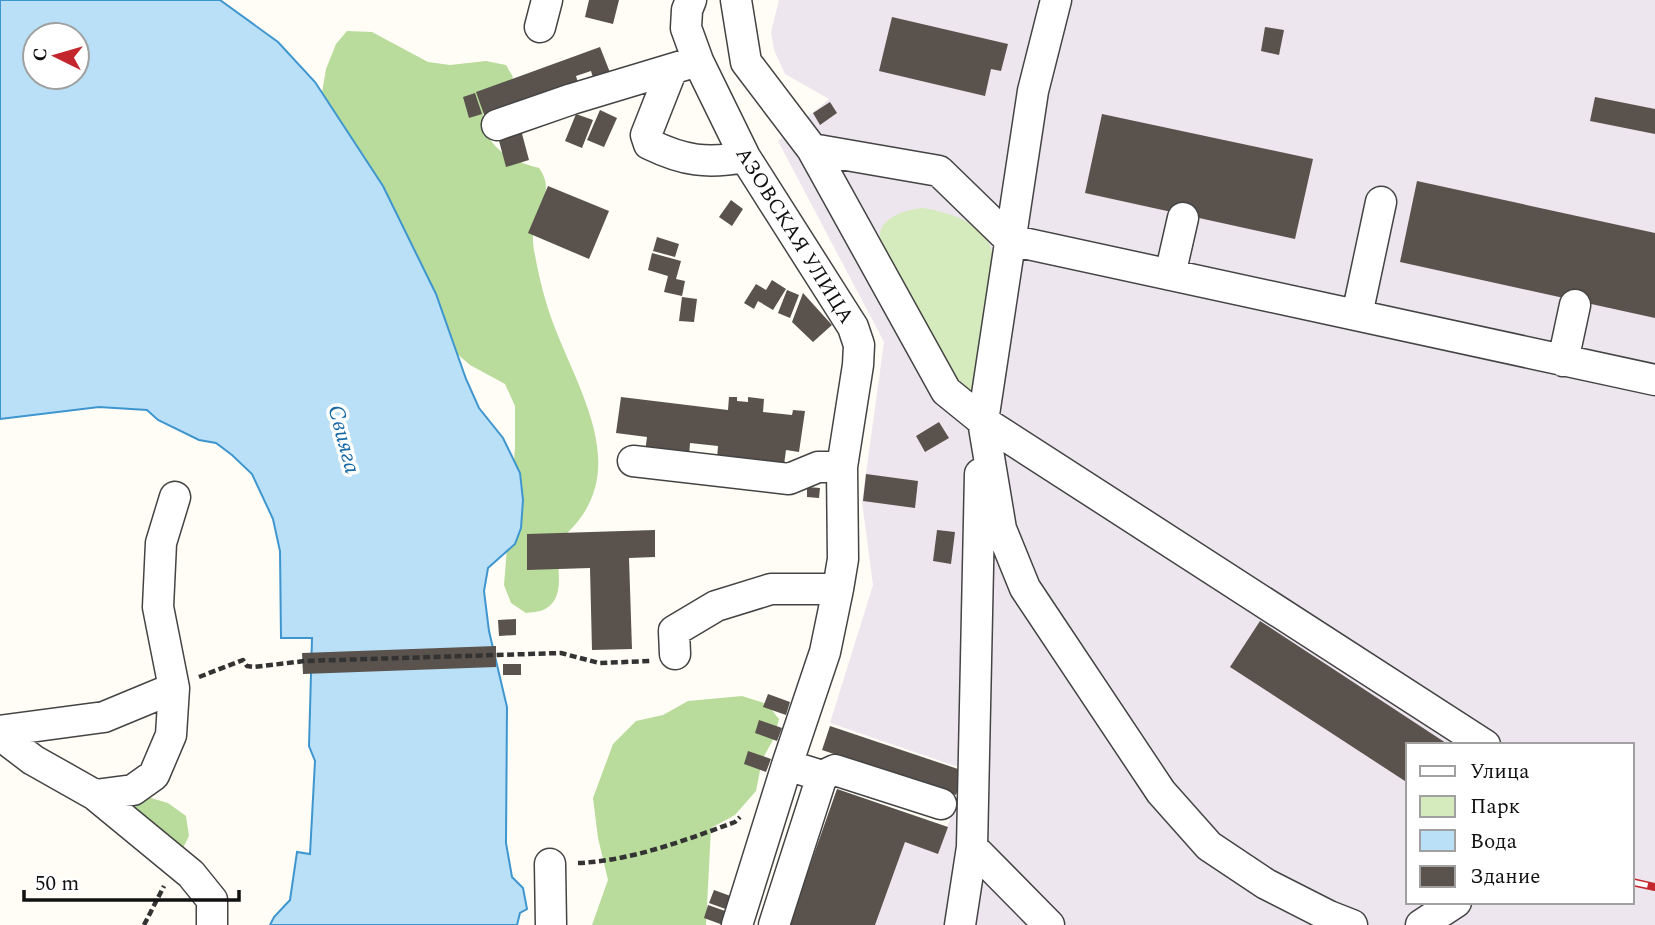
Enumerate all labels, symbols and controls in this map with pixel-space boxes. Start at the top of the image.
north arrow [21,21,91,91]
text: С [26,47,56,63]
street label: АЗОВСКАЯ УЛИЦА [727,141,862,330]
water label: Свияга [318,401,370,478]
legend [1406,743,1634,904]
text: Улица [1470,756,1530,788]
text: Парк [1470,791,1521,823]
text: Вода [1470,826,1518,858]
scale bar [24,858,240,902]
text: Здание [1470,861,1540,893]
text: 50 m [35,868,79,900]

